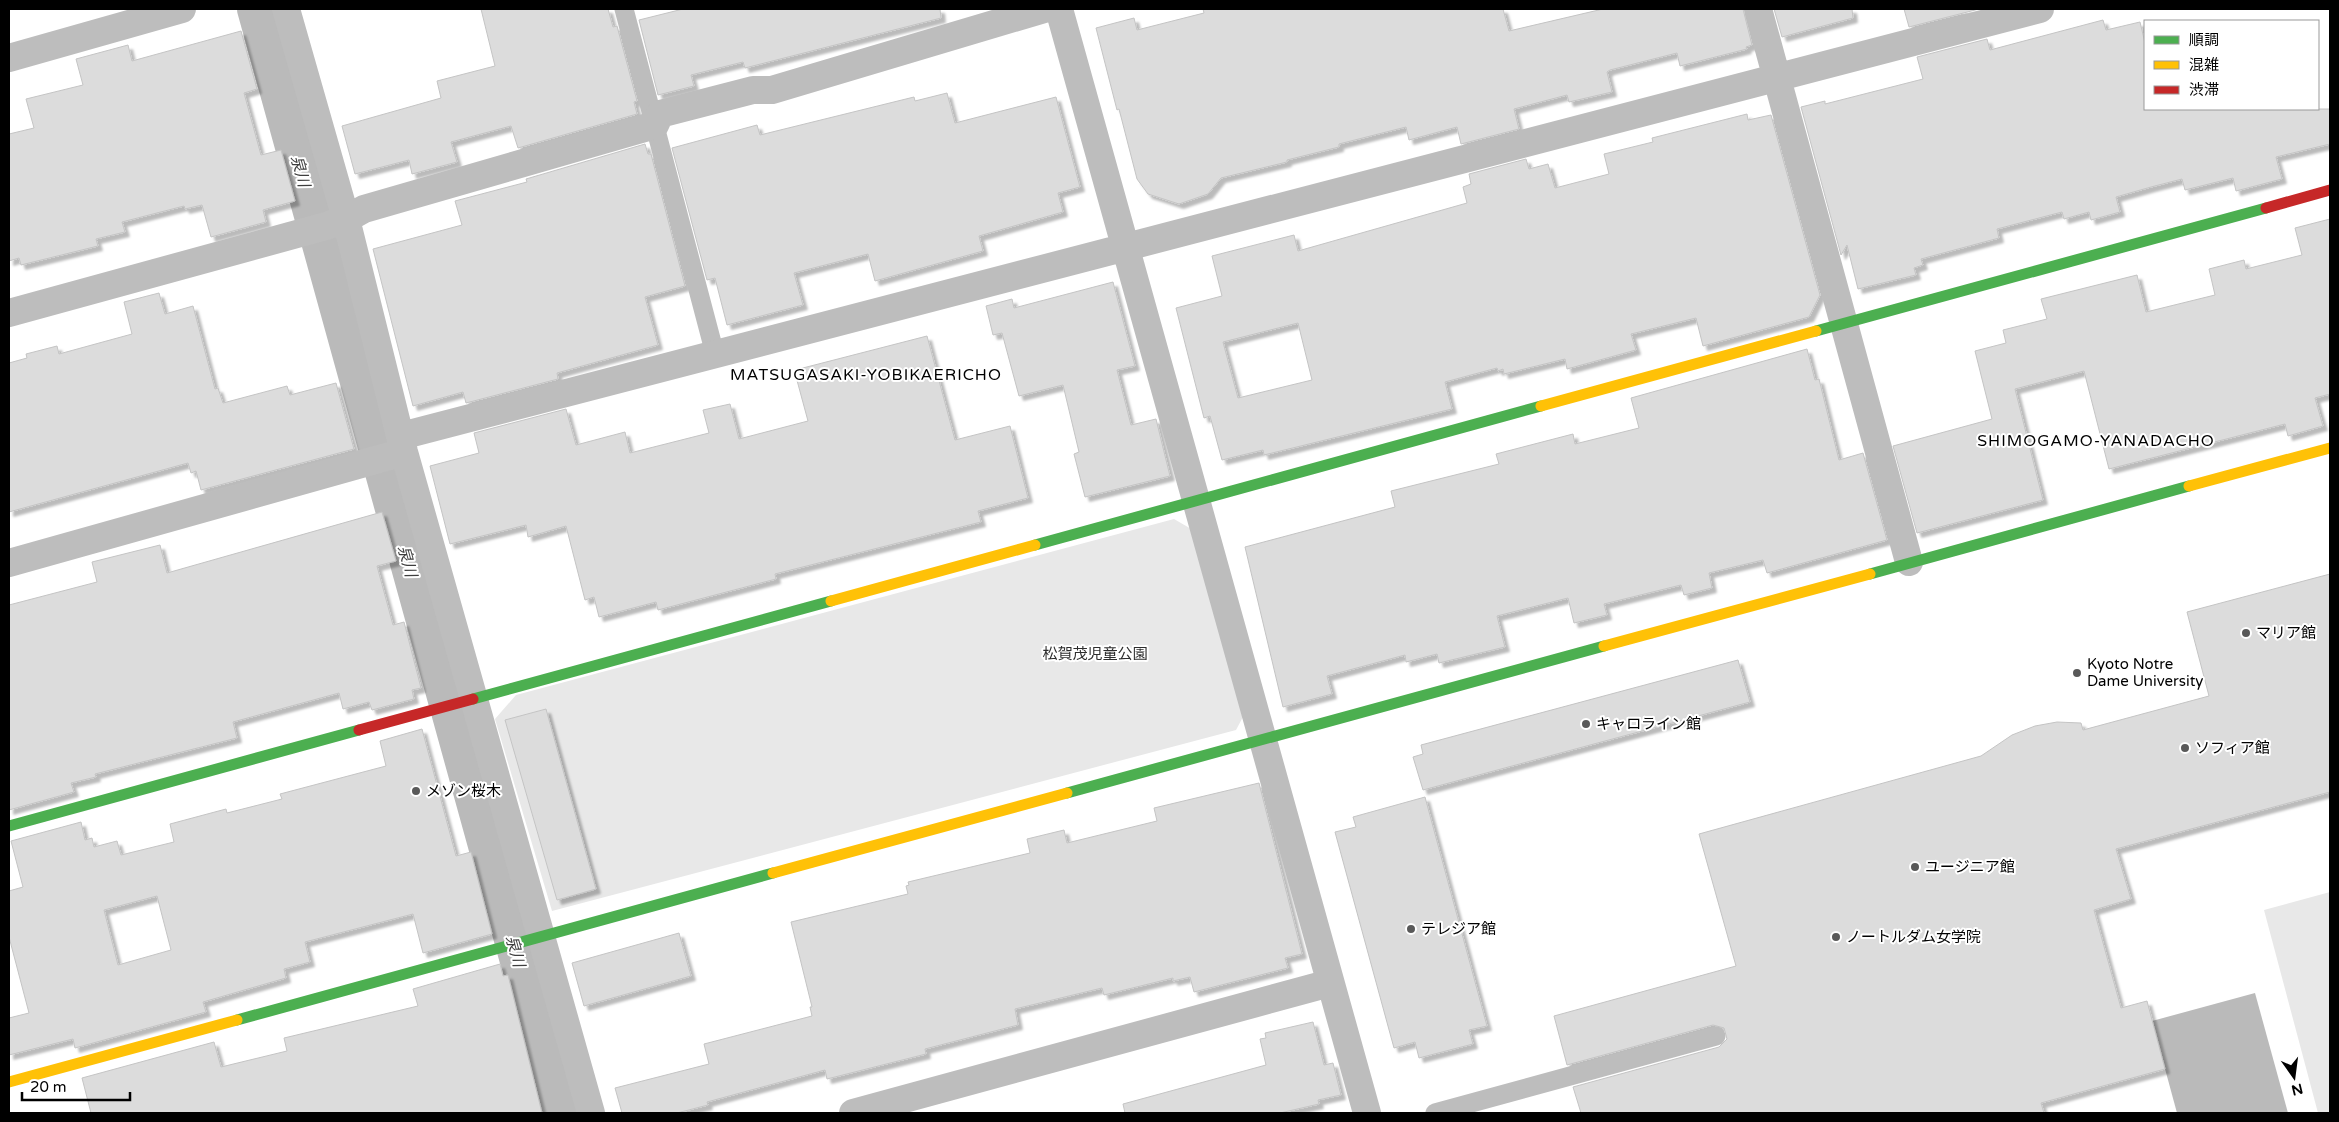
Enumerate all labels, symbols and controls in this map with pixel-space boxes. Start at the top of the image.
legend [2144,20,2319,110]
text: 順調 [2189,31,2219,49]
text: 混雑 [2189,56,2219,74]
text: 渋滞 [2189,81,2219,99]
water label: 泉川 [286,153,314,191]
district label: MATSUGASAKI-YOBIKAERICHO [730,365,1002,385]
district label: SHIMOGAMO-YANADACHO [1977,431,2215,451]
water label: 泉川 [393,543,421,581]
place label: マリア館 [2256,624,2316,642]
marker: マリア館 [2240,627,2252,639]
park label: 松賀茂児童公園 [1042,645,1148,663]
place label: Kyoto Notre Dame University [2087,655,2203,690]
marker: Kyoto Notre Dame University [2071,667,2083,679]
place label: キャロライン館 [1596,715,1701,733]
marker: キャロライン館 [1580,718,1592,730]
place label: ソフィア館 [2195,739,2270,757]
marker: ソフィア館 [2179,742,2191,754]
place label: メゾン桜木 [426,782,501,800]
marker: メゾン桜木 [410,785,422,797]
place label: ユージニア館 [1925,858,2015,876]
marker: ユージニア館 [1909,861,1921,873]
place label: テレジア館 [1421,920,1496,938]
marker: テレジア館 [1405,923,1417,935]
place label: ノートルダム女学院 [1846,928,1981,946]
marker: ノートルダム女学院 [1830,931,1842,943]
water label: 泉川 [501,933,529,971]
north arrow [2269,1052,2319,1102]
scale bar [22,1070,130,1102]
text: 20 m [30,1078,67,1096]
text: N [2290,1080,2305,1099]

